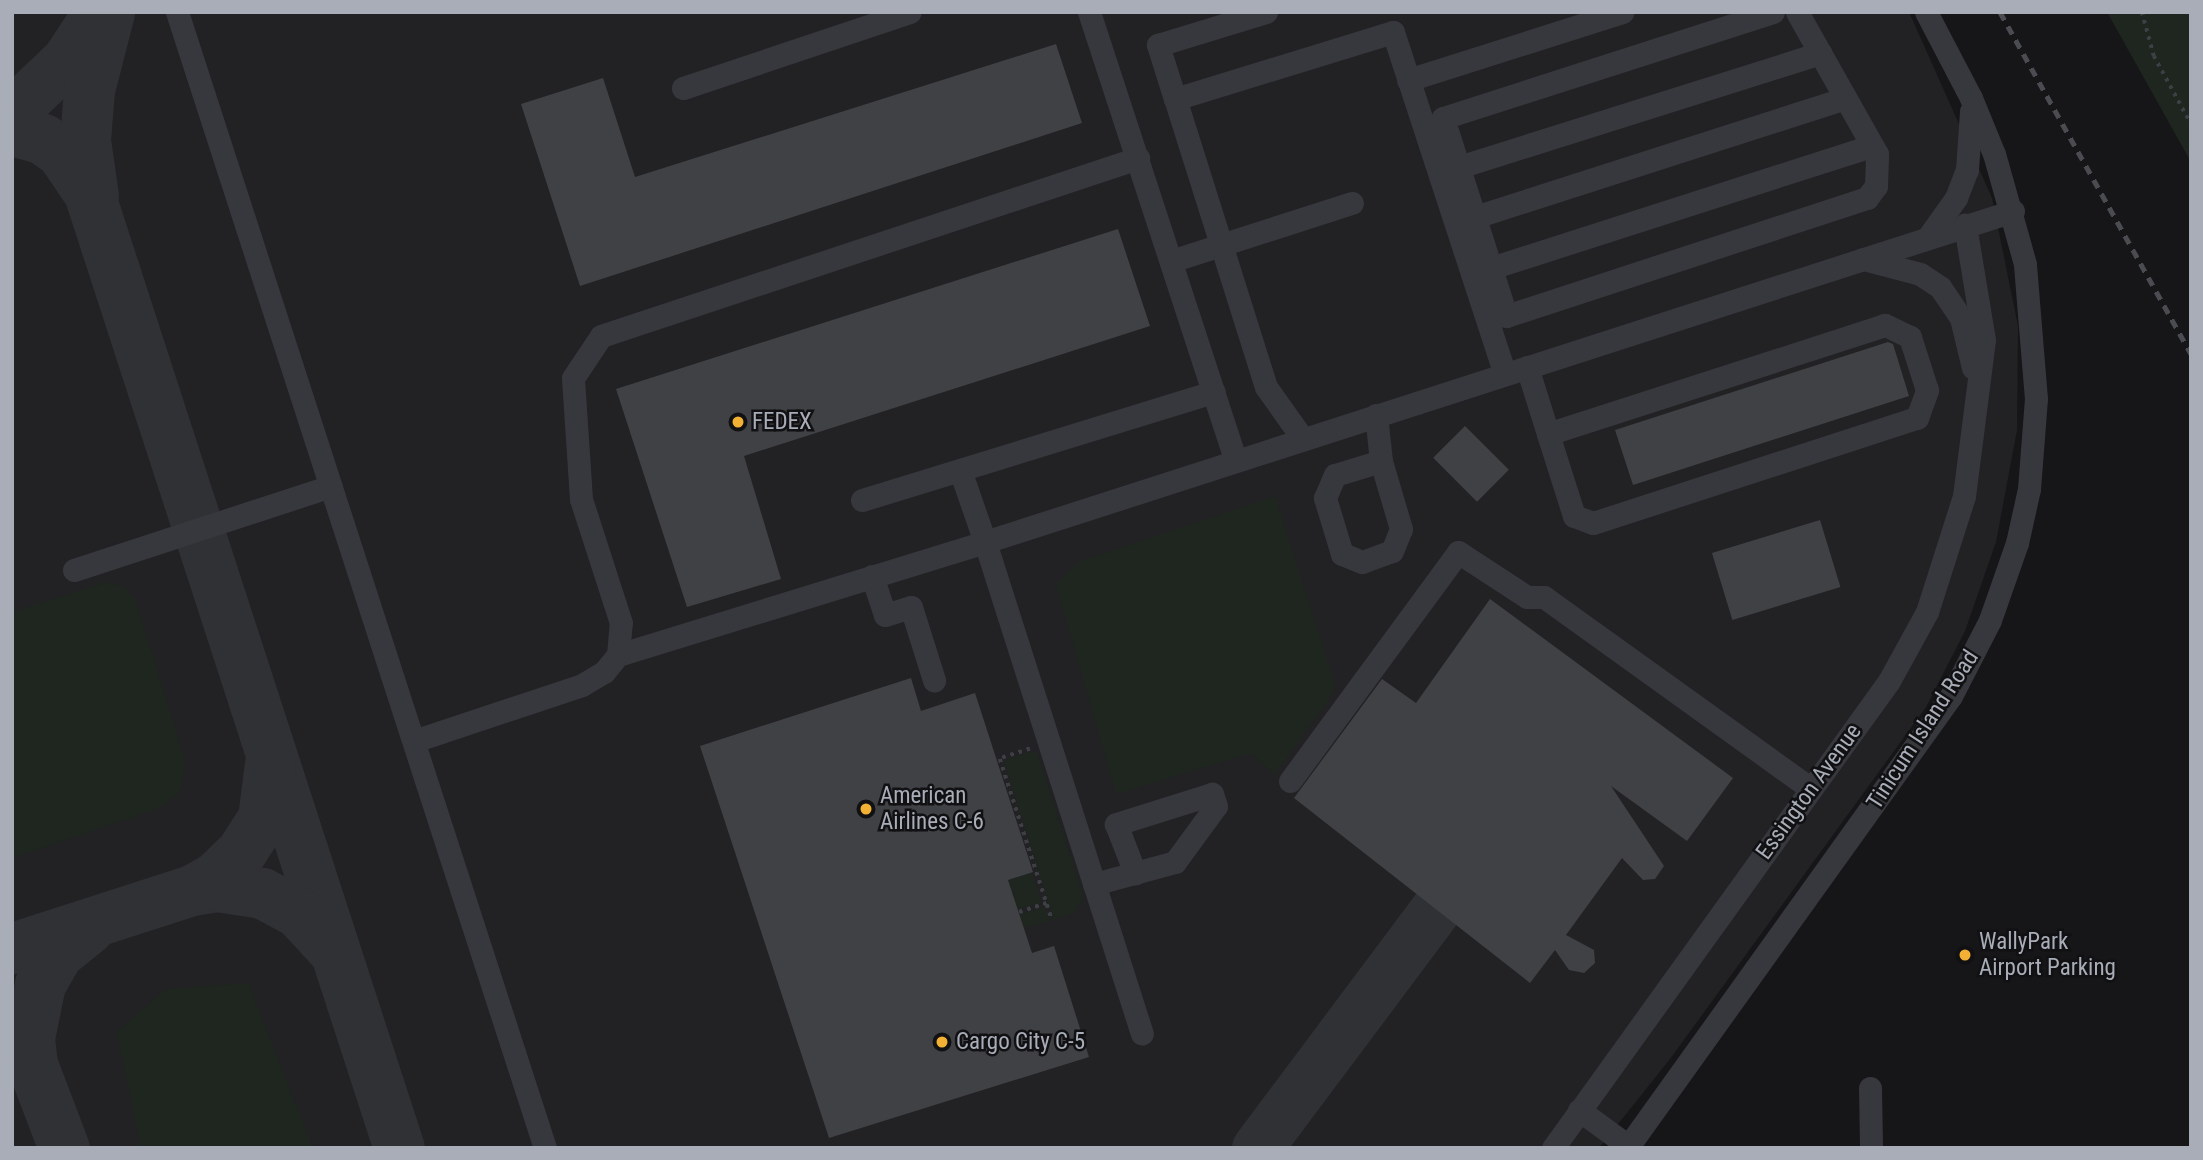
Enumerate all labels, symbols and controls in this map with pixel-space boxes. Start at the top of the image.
place label: FEDEX [752,408,812,436]
marker: FEDEX [730,414,746,430]
street label: Tinicum Island Road [1861,645,1985,815]
street label: Essington Avenue [1751,719,1867,865]
place label: American Airlines C-6 [880,782,984,836]
marker: American Airlines C-6 [858,801,874,817]
place label: WallyPark Airport Parking [1979,928,2116,982]
marker: WallyPark Airport Parking [1957,947,1973,963]
place label: Cargo City C-5 [956,1028,1085,1056]
marker: Cargo City C-5 [934,1034,950,1050]

